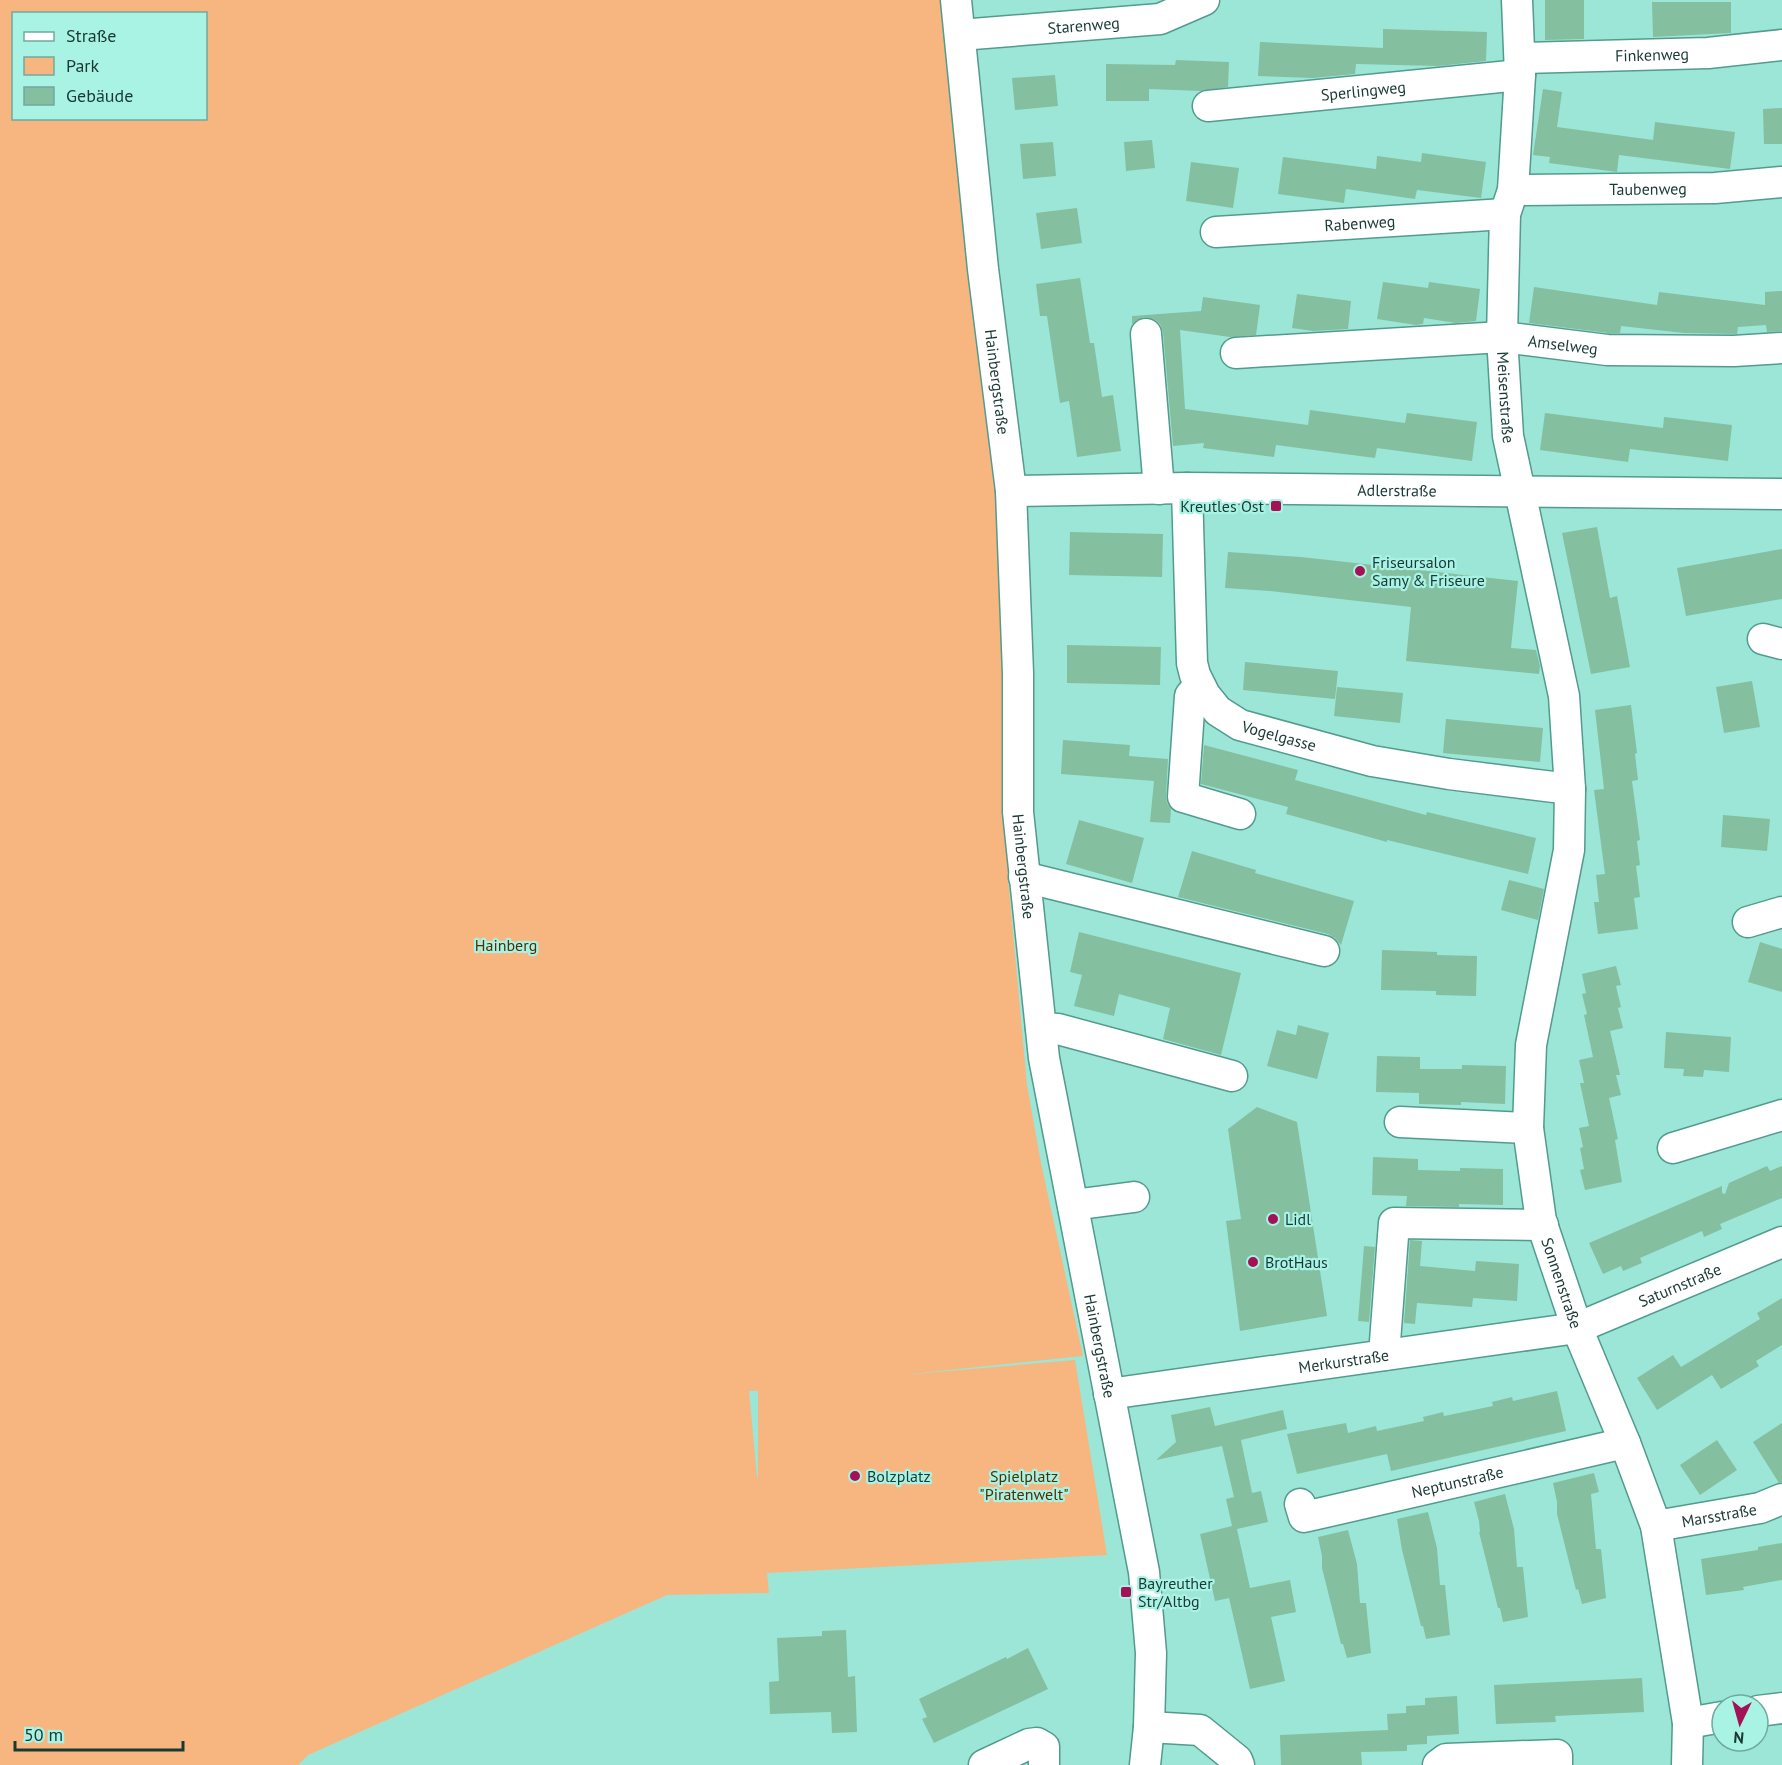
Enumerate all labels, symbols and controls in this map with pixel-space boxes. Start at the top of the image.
legend [12,12,207,120]
street label: Starenweg [1047,12,1120,38]
text: Straße [66,24,117,47]
street label: Finkenweg [1615,44,1689,65]
text: Park [66,54,99,77]
street label: Sperlingweg [1320,76,1407,105]
text: Gebäude [66,84,133,107]
street label: Taubenweg [1609,178,1687,199]
street label: Rabenweg [1324,211,1396,235]
street label: Hainbergstraße [981,328,1014,435]
street label: Amselweg [1527,330,1599,359]
street label: Meisenstraße [1493,351,1519,445]
street label: Adlerstraße [1357,480,1437,501]
place label: Kreutles Ost [1180,496,1265,516]
marker: Kreutles Ost [1269,499,1283,513]
place label: Friseursalon Samy & Friseure [1372,552,1485,590]
marker: Friseursalon Samy & Friseure [1353,564,1367,578]
street label: Vogelgasse [1239,716,1319,755]
street label: Hainbergstraße [1008,813,1039,920]
park label: Hainberg [475,935,537,955]
place label: Lidl [1285,1209,1311,1229]
marker: Lidl [1266,1212,1280,1226]
street label: Sonnenstraße [1537,1235,1586,1331]
place label: BrotHaus [1265,1252,1328,1272]
marker: BrotHaus [1246,1255,1260,1269]
street label: Saturnstraße [1635,1259,1724,1311]
street label: Hainbergstraße [1080,1292,1120,1400]
street label: Merkurstraße [1297,1345,1390,1377]
street label: Neptunstraße [1410,1461,1505,1502]
place label: Bolzplatz [867,1466,931,1486]
park label: Spielplatz "Piratenwelt" [979,1466,1069,1504]
marker: Bolzplatz [848,1469,862,1483]
street label: Marsstraße [1680,1499,1758,1531]
place label: Bayreuther Str/Altbg [1138,1573,1213,1611]
marker: Bayreuther Str/Altbg [1119,1585,1133,1599]
north arrow [1710,1693,1770,1753]
scale bar [15,1714,183,1752]
text: 50 m [24,1723,63,1746]
text: N [1733,1728,1745,1748]

